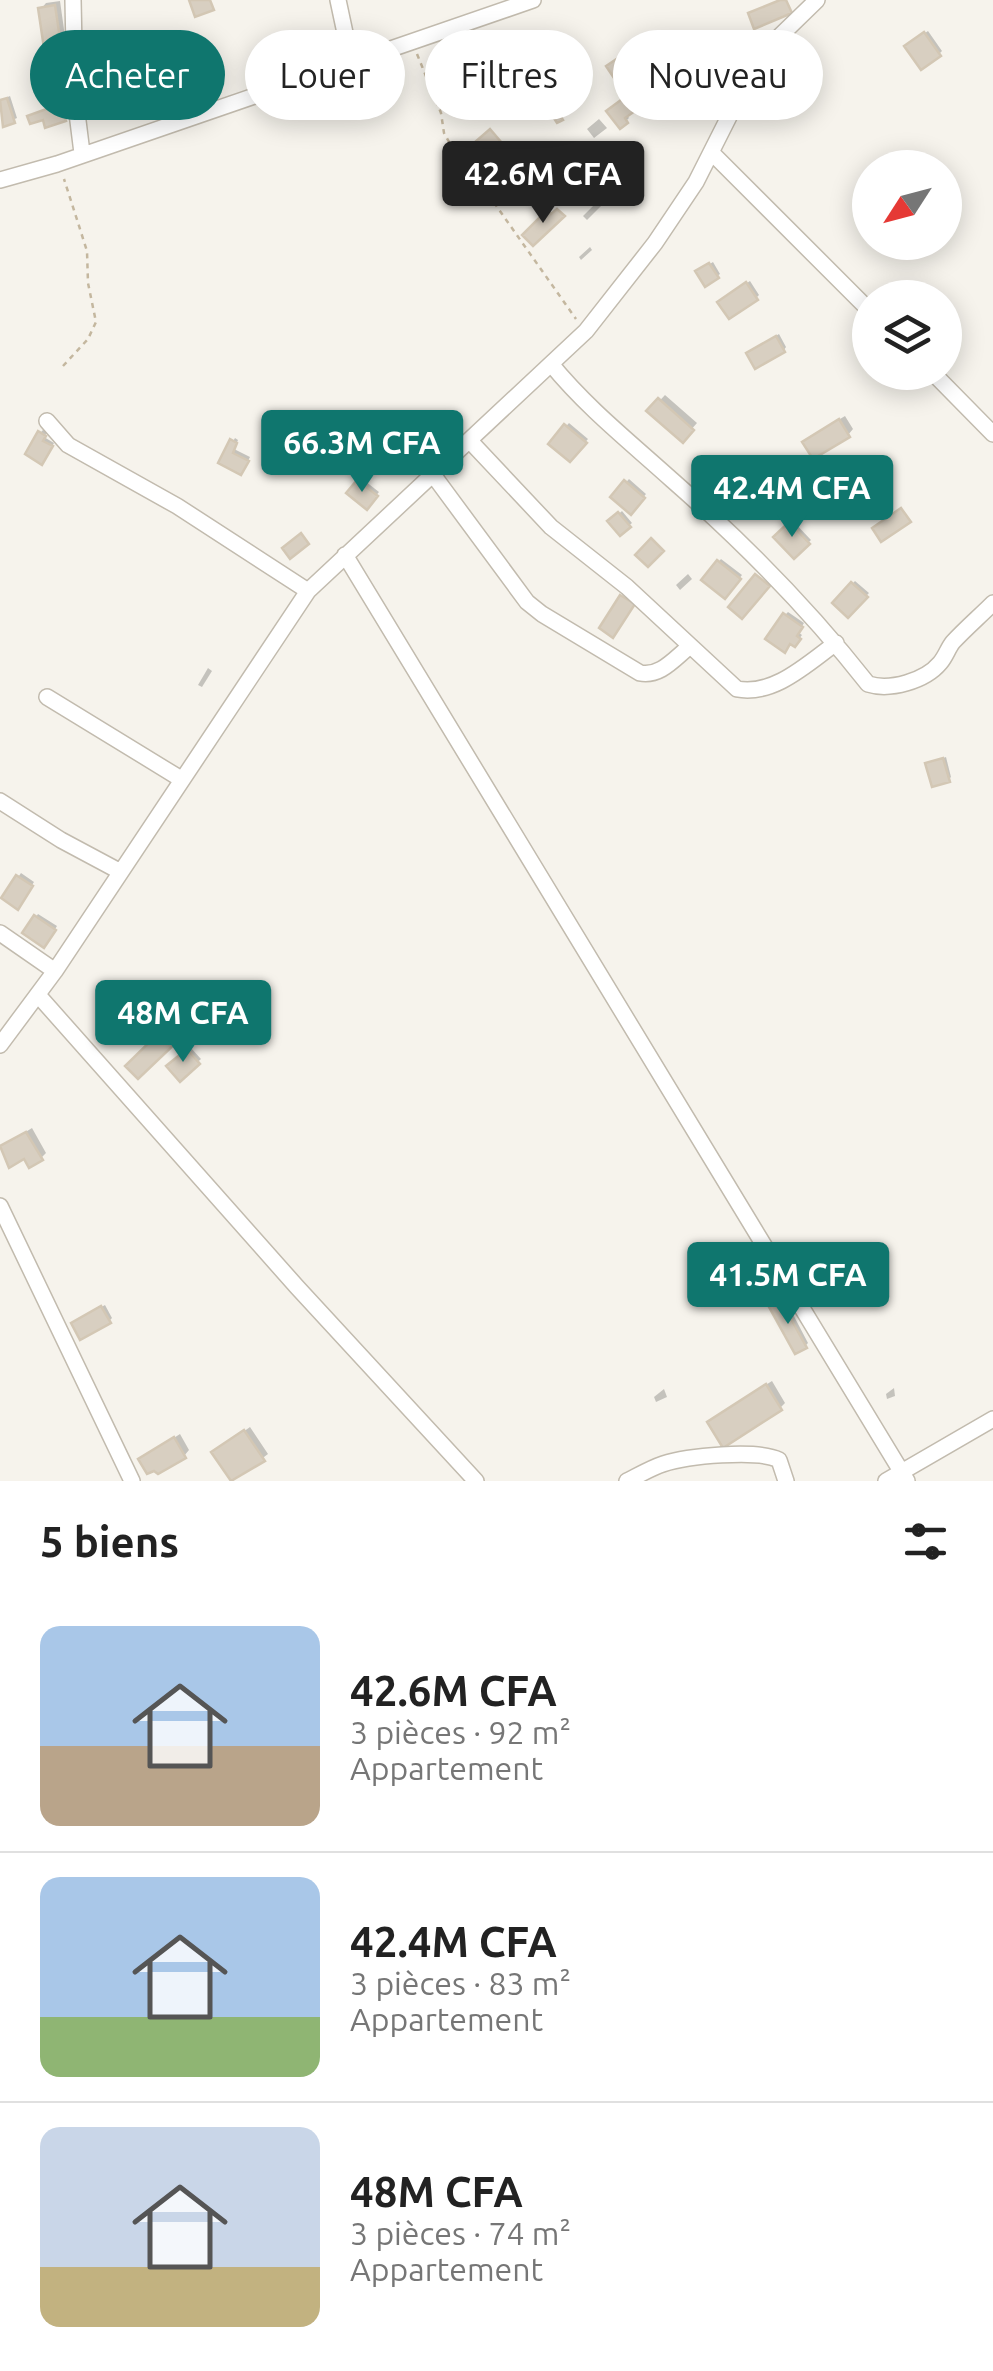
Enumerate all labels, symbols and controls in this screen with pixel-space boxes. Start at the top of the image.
chip: Acheter [30,30,225,120]
chip: Louer [245,30,405,120]
chip: Filtres [425,30,593,120]
chip: Nouveau [613,30,823,120]
pin: 42.6M CFA [429,141,657,226]
north arrow [852,150,962,260]
map controls [852,150,962,390]
text: 42.6M CFA [464,155,622,191]
button: layers [852,280,962,390]
pin: 66.3M CFA [248,410,476,495]
text: 66.3M CFA [283,424,441,460]
pin: 42.4M CFA [678,455,906,540]
text: 42.4M CFA [713,469,871,505]
pin: 48M CFA [91,980,275,1065]
text: 48M CFA [117,994,249,1030]
pin: 41.5M CFA [674,1242,902,1327]
text: 41.5M CFA [709,1256,867,1292]
icon: filters [898,1514,953,1569]
text: 5 biens [40,1518,179,1565]
icon: home [120,1666,240,1786]
text: 42.6M CFA [350,1667,557,1714]
text: 3 pièces · 92 m² [350,1714,571,1750]
text: Appartement [350,1750,543,1786]
icon: home [120,1917,240,2037]
text: 42.4M CFA [350,1918,557,1965]
text: 3 pièces · 83 m² [350,1965,571,2001]
text: Appartement [350,2001,543,2037]
icon: home [120,2167,240,2287]
text: 48M CFA [350,2168,523,2215]
text: 3 pièces · 74 m² [350,2215,571,2251]
text: Appartement [350,2251,543,2287]

